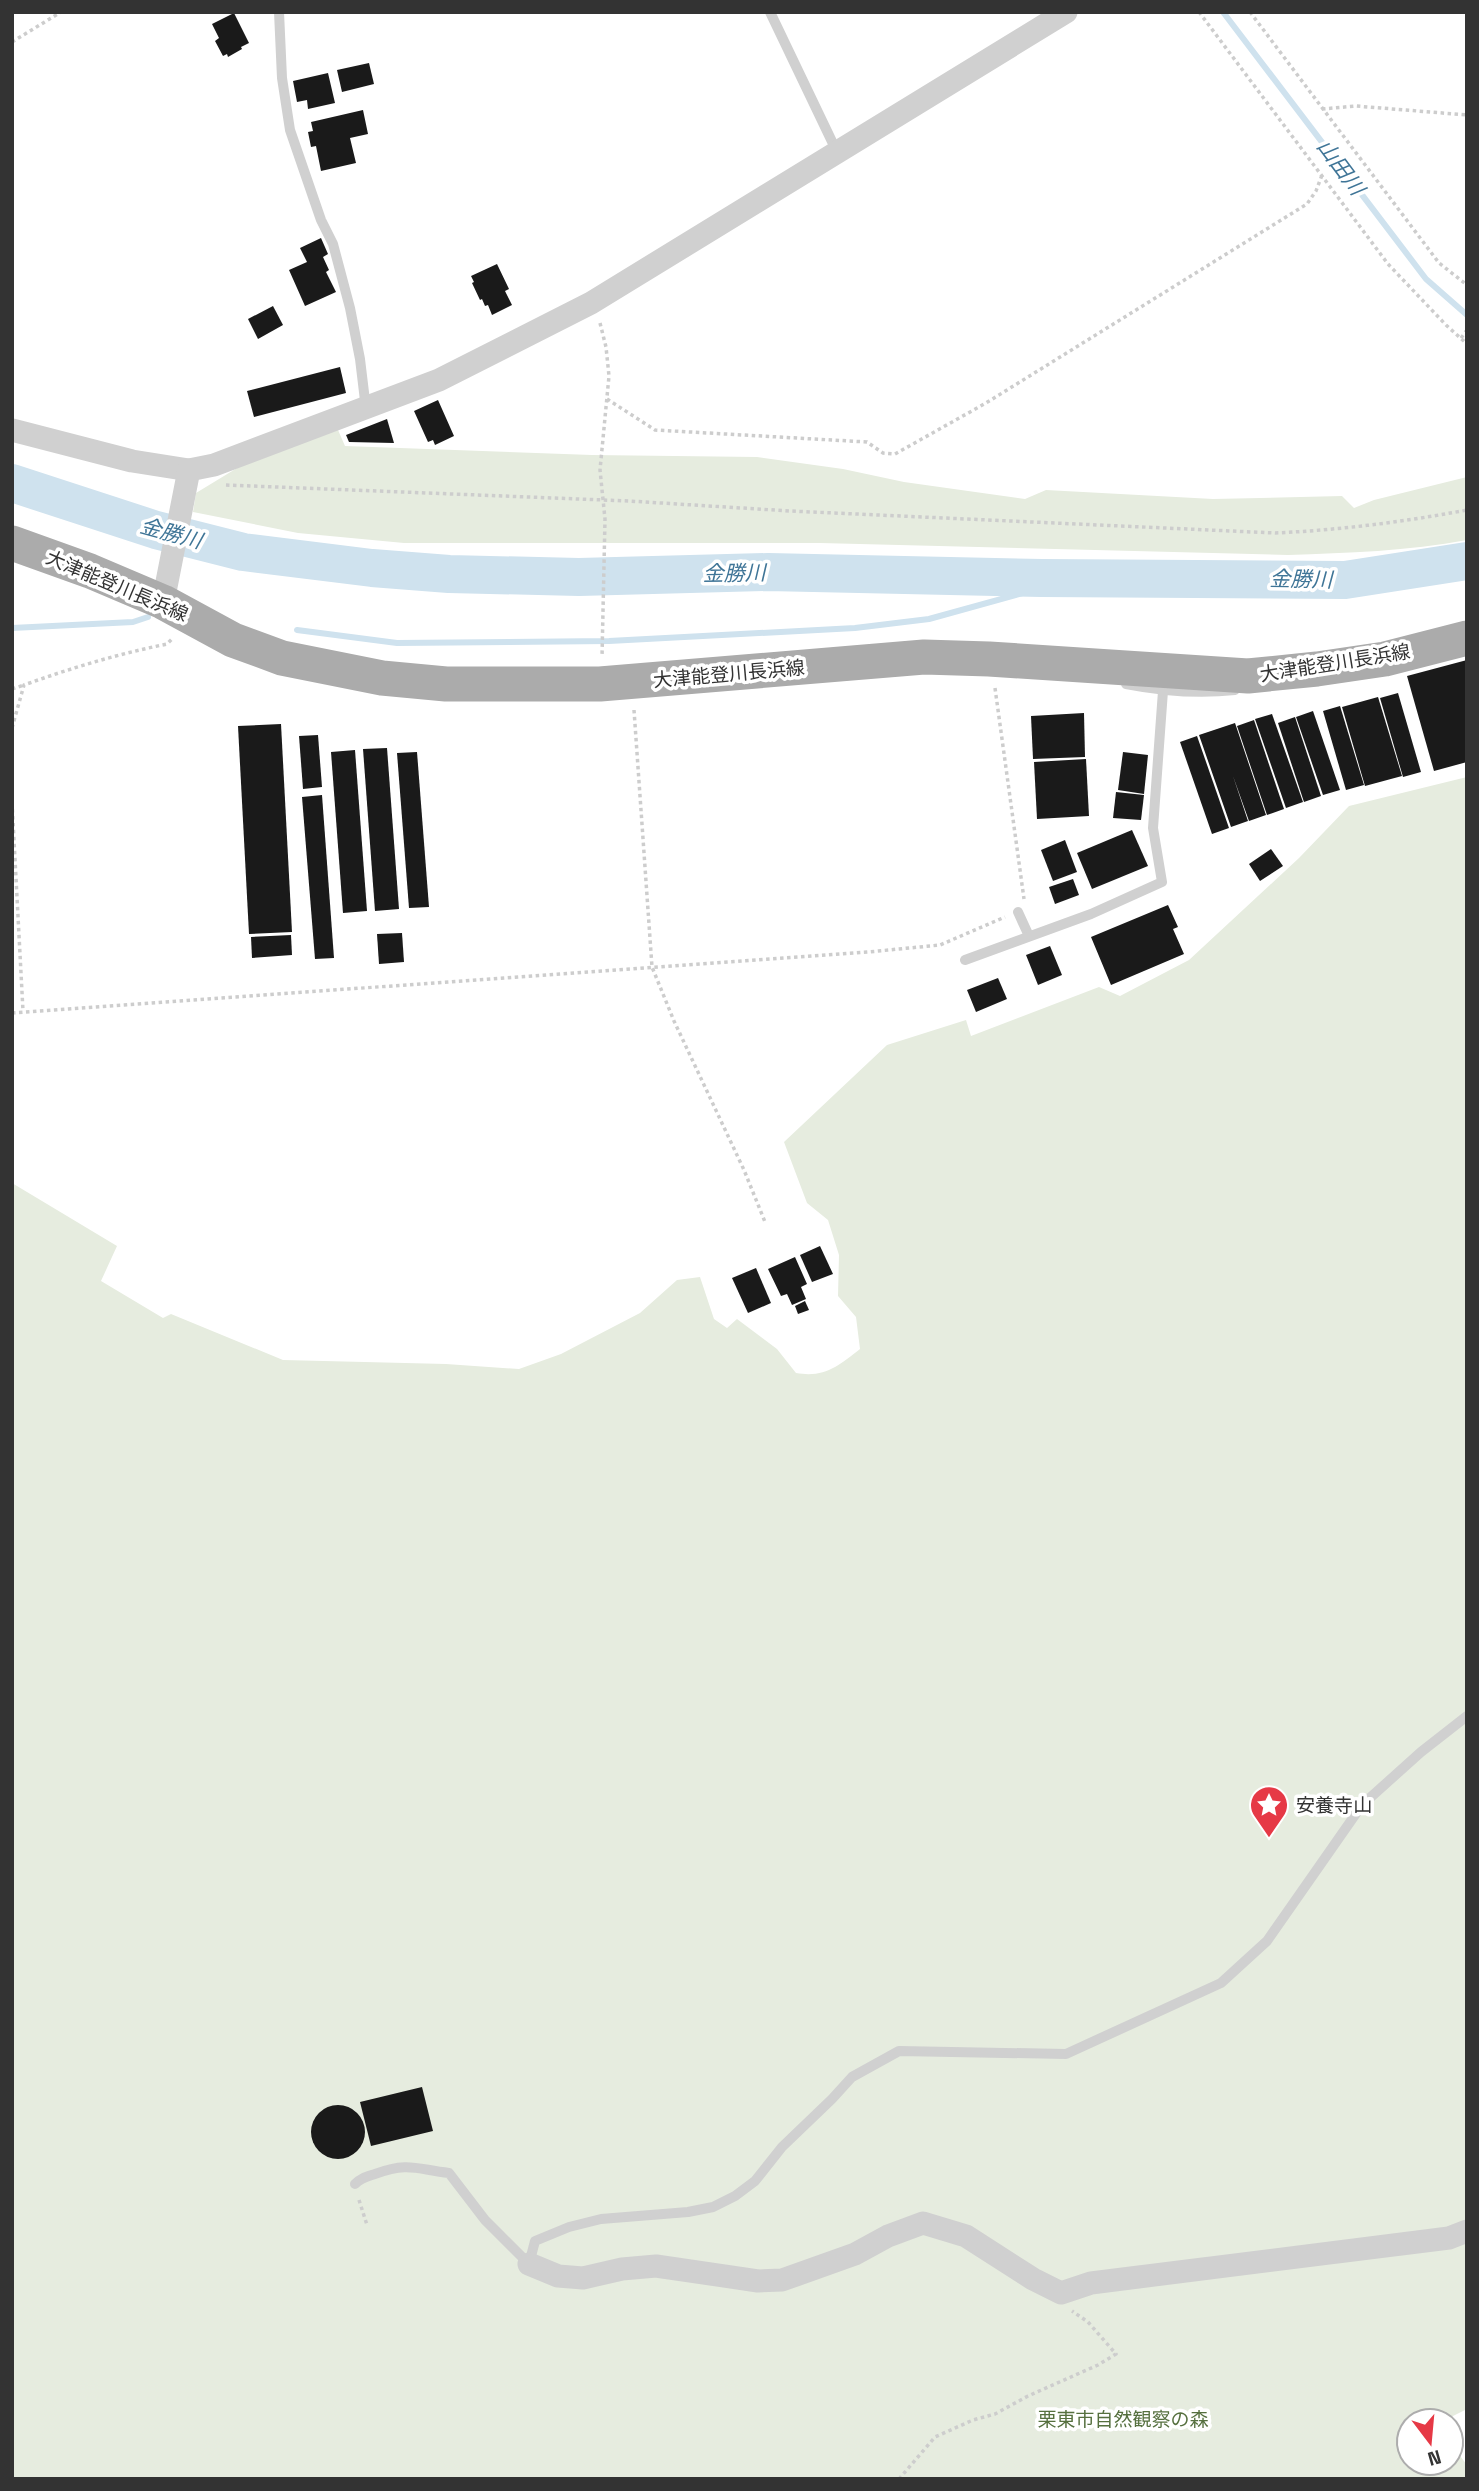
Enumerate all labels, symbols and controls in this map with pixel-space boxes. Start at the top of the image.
water label: 山田川 [1311,134,1372,202]
water label: 金勝川 [137,512,207,555]
street label: 大津能登川長浜線 [42,545,192,627]
water label: 金勝川 [702,559,768,587]
water label: 金勝川 [1269,565,1335,593]
street label: 大津能登川長浜線 [1258,639,1412,687]
street label: 大津能登川長浜線 [652,655,806,693]
place icon: 安養寺山 [1248,1784,1290,1839]
place label: 安養寺山 [1296,1793,1372,1818]
park label: 栗東市自然観察の森 [1037,2407,1209,2432]
north arrow [1395,2407,1465,2477]
text: N [1425,2444,1444,2472]

